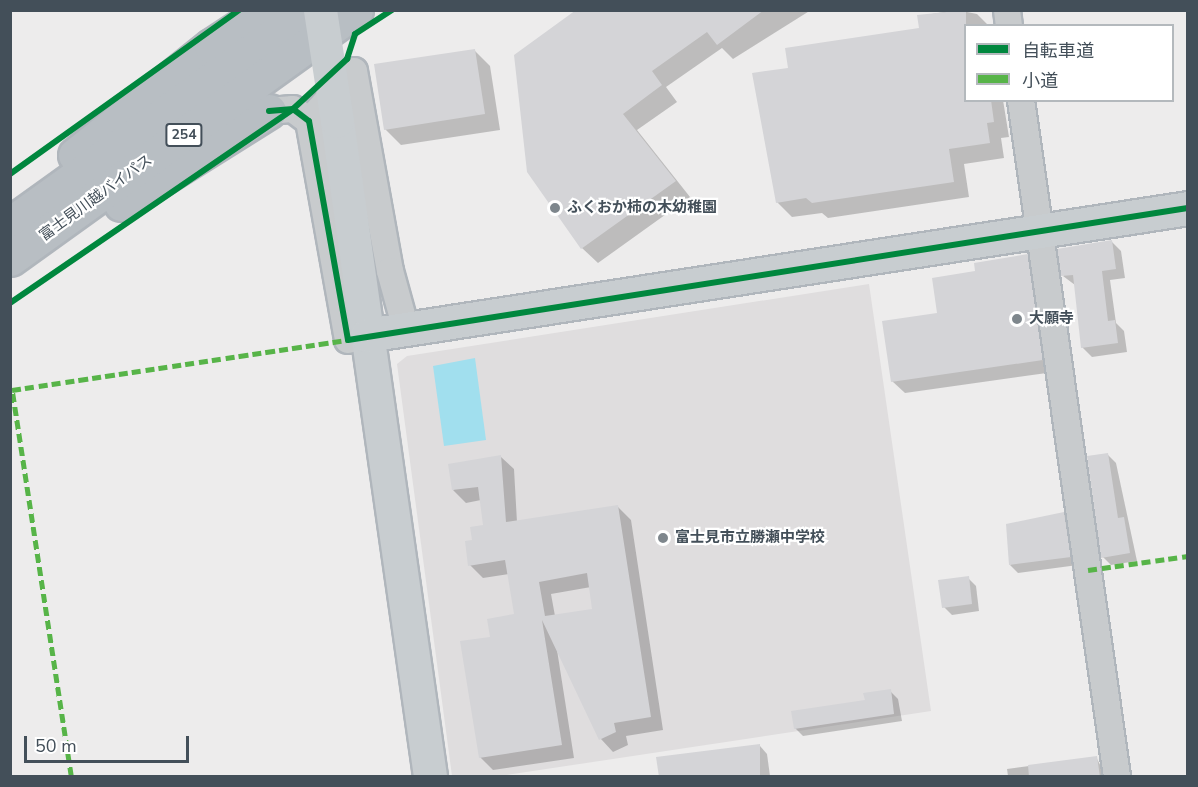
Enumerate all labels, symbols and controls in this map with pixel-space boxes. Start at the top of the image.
legend [964,24,1174,102]
text: 自転車道 [1022,39,1094,63]
text: 小道 [1022,69,1058,93]
road number: 254 [164,124,204,146]
street label: 富士見川越バイパス [36,151,156,245]
place label: ふくおか柿の木幼稚園 [567,199,717,217]
marker: ふくおか柿の木幼稚園 [548,201,562,215]
place label: 大願寺 [1029,310,1074,328]
marker: 大願寺 [1010,312,1024,326]
place label: 富士見市立勝瀬中学校 [675,529,825,547]
marker: 富士見市立勝瀬中学校 [656,531,670,545]
scale bar [27,724,192,762]
text: 50 m [35,734,77,758]

